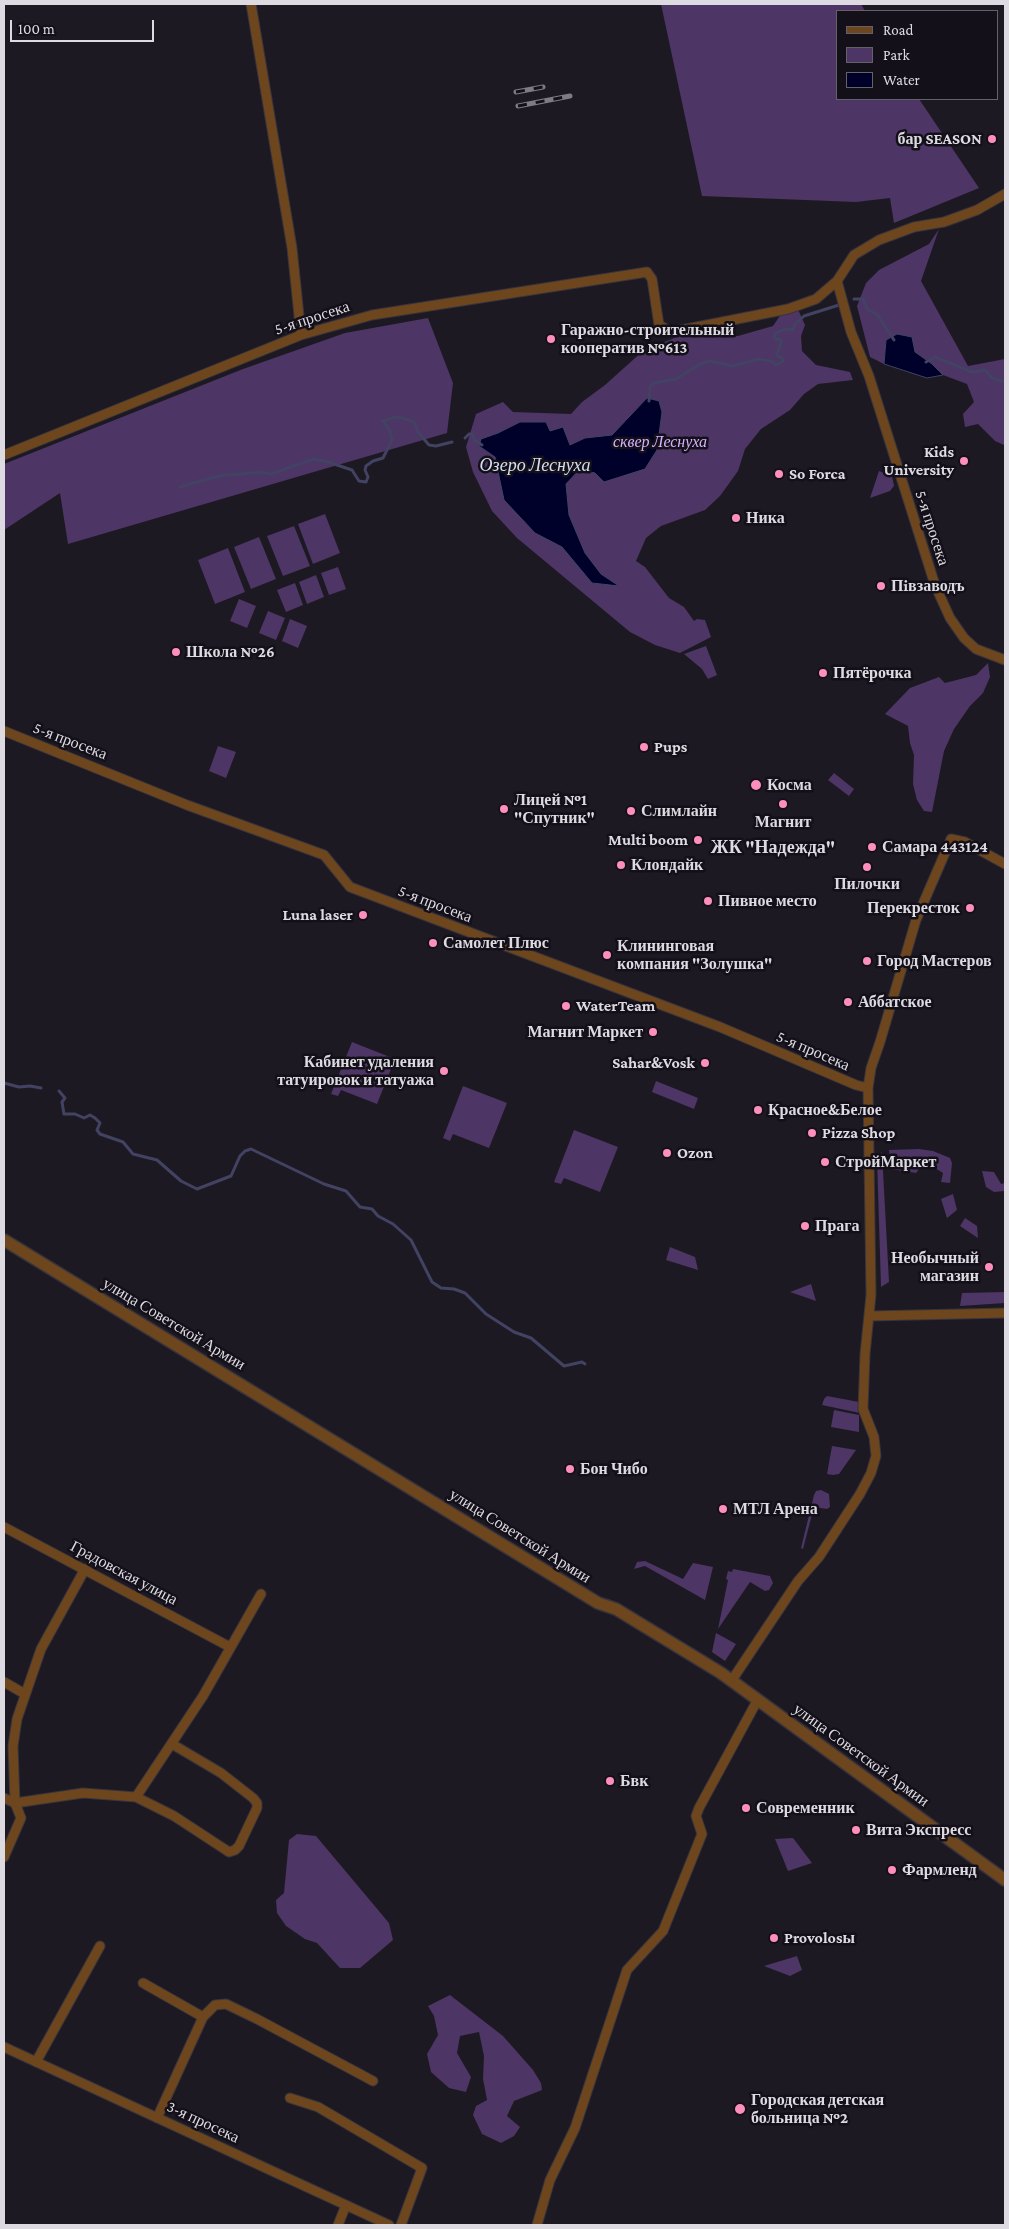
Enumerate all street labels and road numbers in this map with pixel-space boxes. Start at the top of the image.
street label: 5-я просека [272,297,352,339]
street label: 5-я просека [911,488,953,568]
street label: 5-я просека [30,718,110,764]
street label: 5-я просека [395,881,475,927]
street label: 5-я просека [773,1027,853,1075]
street label: улица Советской Армии [99,1274,249,1374]
street label: улица Советской Армии [446,1485,594,1587]
street label: Градовская улица [67,1537,181,1609]
street label: улица Советской Армии [789,1699,933,1811]
street label: 3-я просека [164,2097,242,2147]

